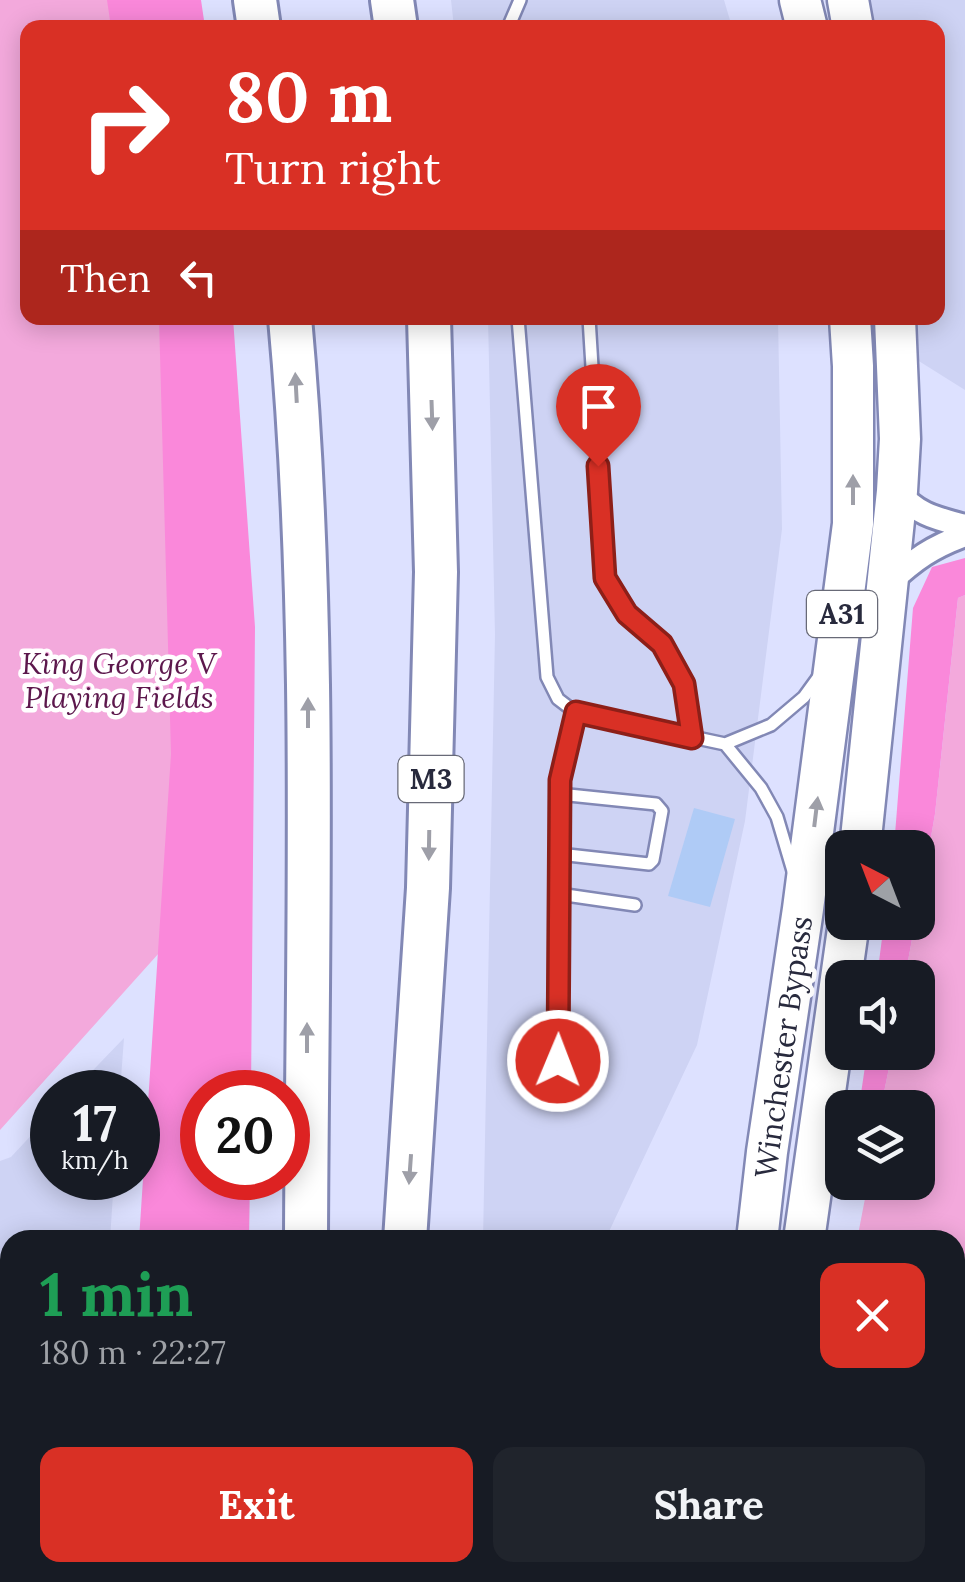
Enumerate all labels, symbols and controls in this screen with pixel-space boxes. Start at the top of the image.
text: 80 m [225,52,392,141]
icon: right [60,60,190,190]
text: Turn right [225,139,441,196]
icon: left [171,250,226,305]
text: Then [60,254,151,302]
pin [556,364,641,467]
one-way arrow [287,371,303,403]
icon: arrive [571,379,626,434]
one-way arrow [424,399,440,431]
one-way arrow [845,473,861,505]
road number: A31 [807,591,877,637]
park label: King George V Playing Fields [22,644,217,716]
one-way arrow [300,696,316,728]
road number: M3 [398,756,464,802]
one-way arrow [808,796,824,828]
one-way arrow [421,829,437,861]
north arrow [825,830,935,940]
map controls [825,830,935,1200]
street label: Winchester Bypass [746,914,821,1181]
button: sound [825,960,935,1070]
position arrow [506,1009,610,1113]
one-way arrow [299,1021,315,1053]
speed limit sign: 20 [180,1070,310,1200]
button: layers [825,1090,935,1200]
text: 17 [73,1091,117,1155]
text: km/h [61,1144,129,1176]
one-way arrow [401,1154,417,1186]
text: 1 min [40,1256,193,1332]
button: close [820,1263,925,1368]
text: 180 m · 22:27 [40,1332,226,1373]
button: Exit [40,1447,473,1562]
button: Share [493,1447,925,1562]

